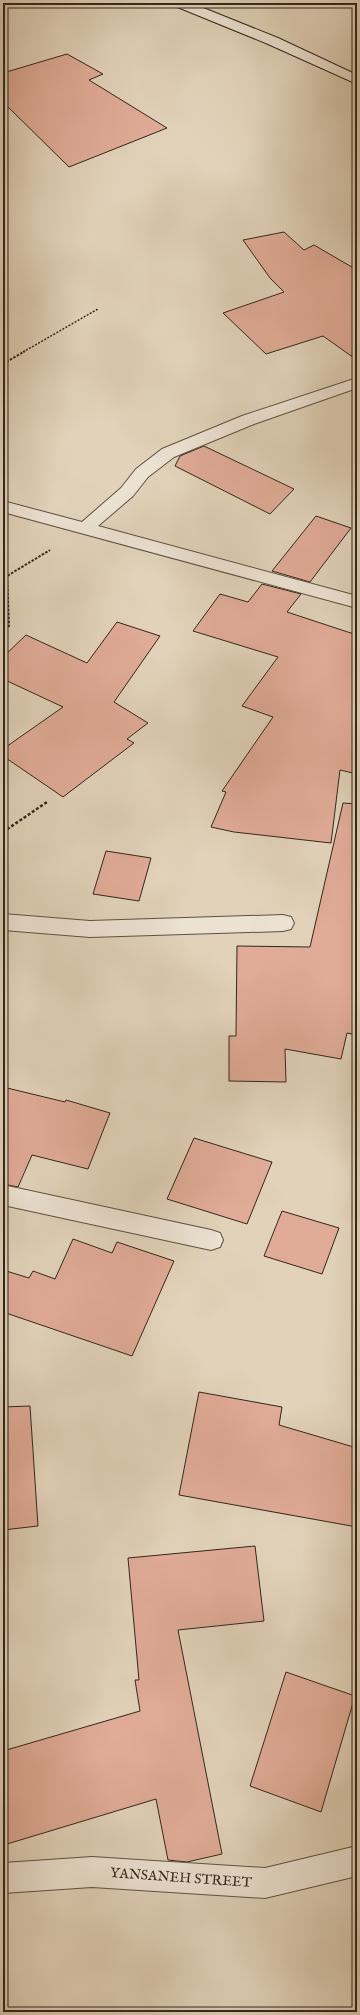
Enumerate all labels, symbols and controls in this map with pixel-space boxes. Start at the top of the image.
street label: YANSANEH STREET [110,1864,253,1892]

